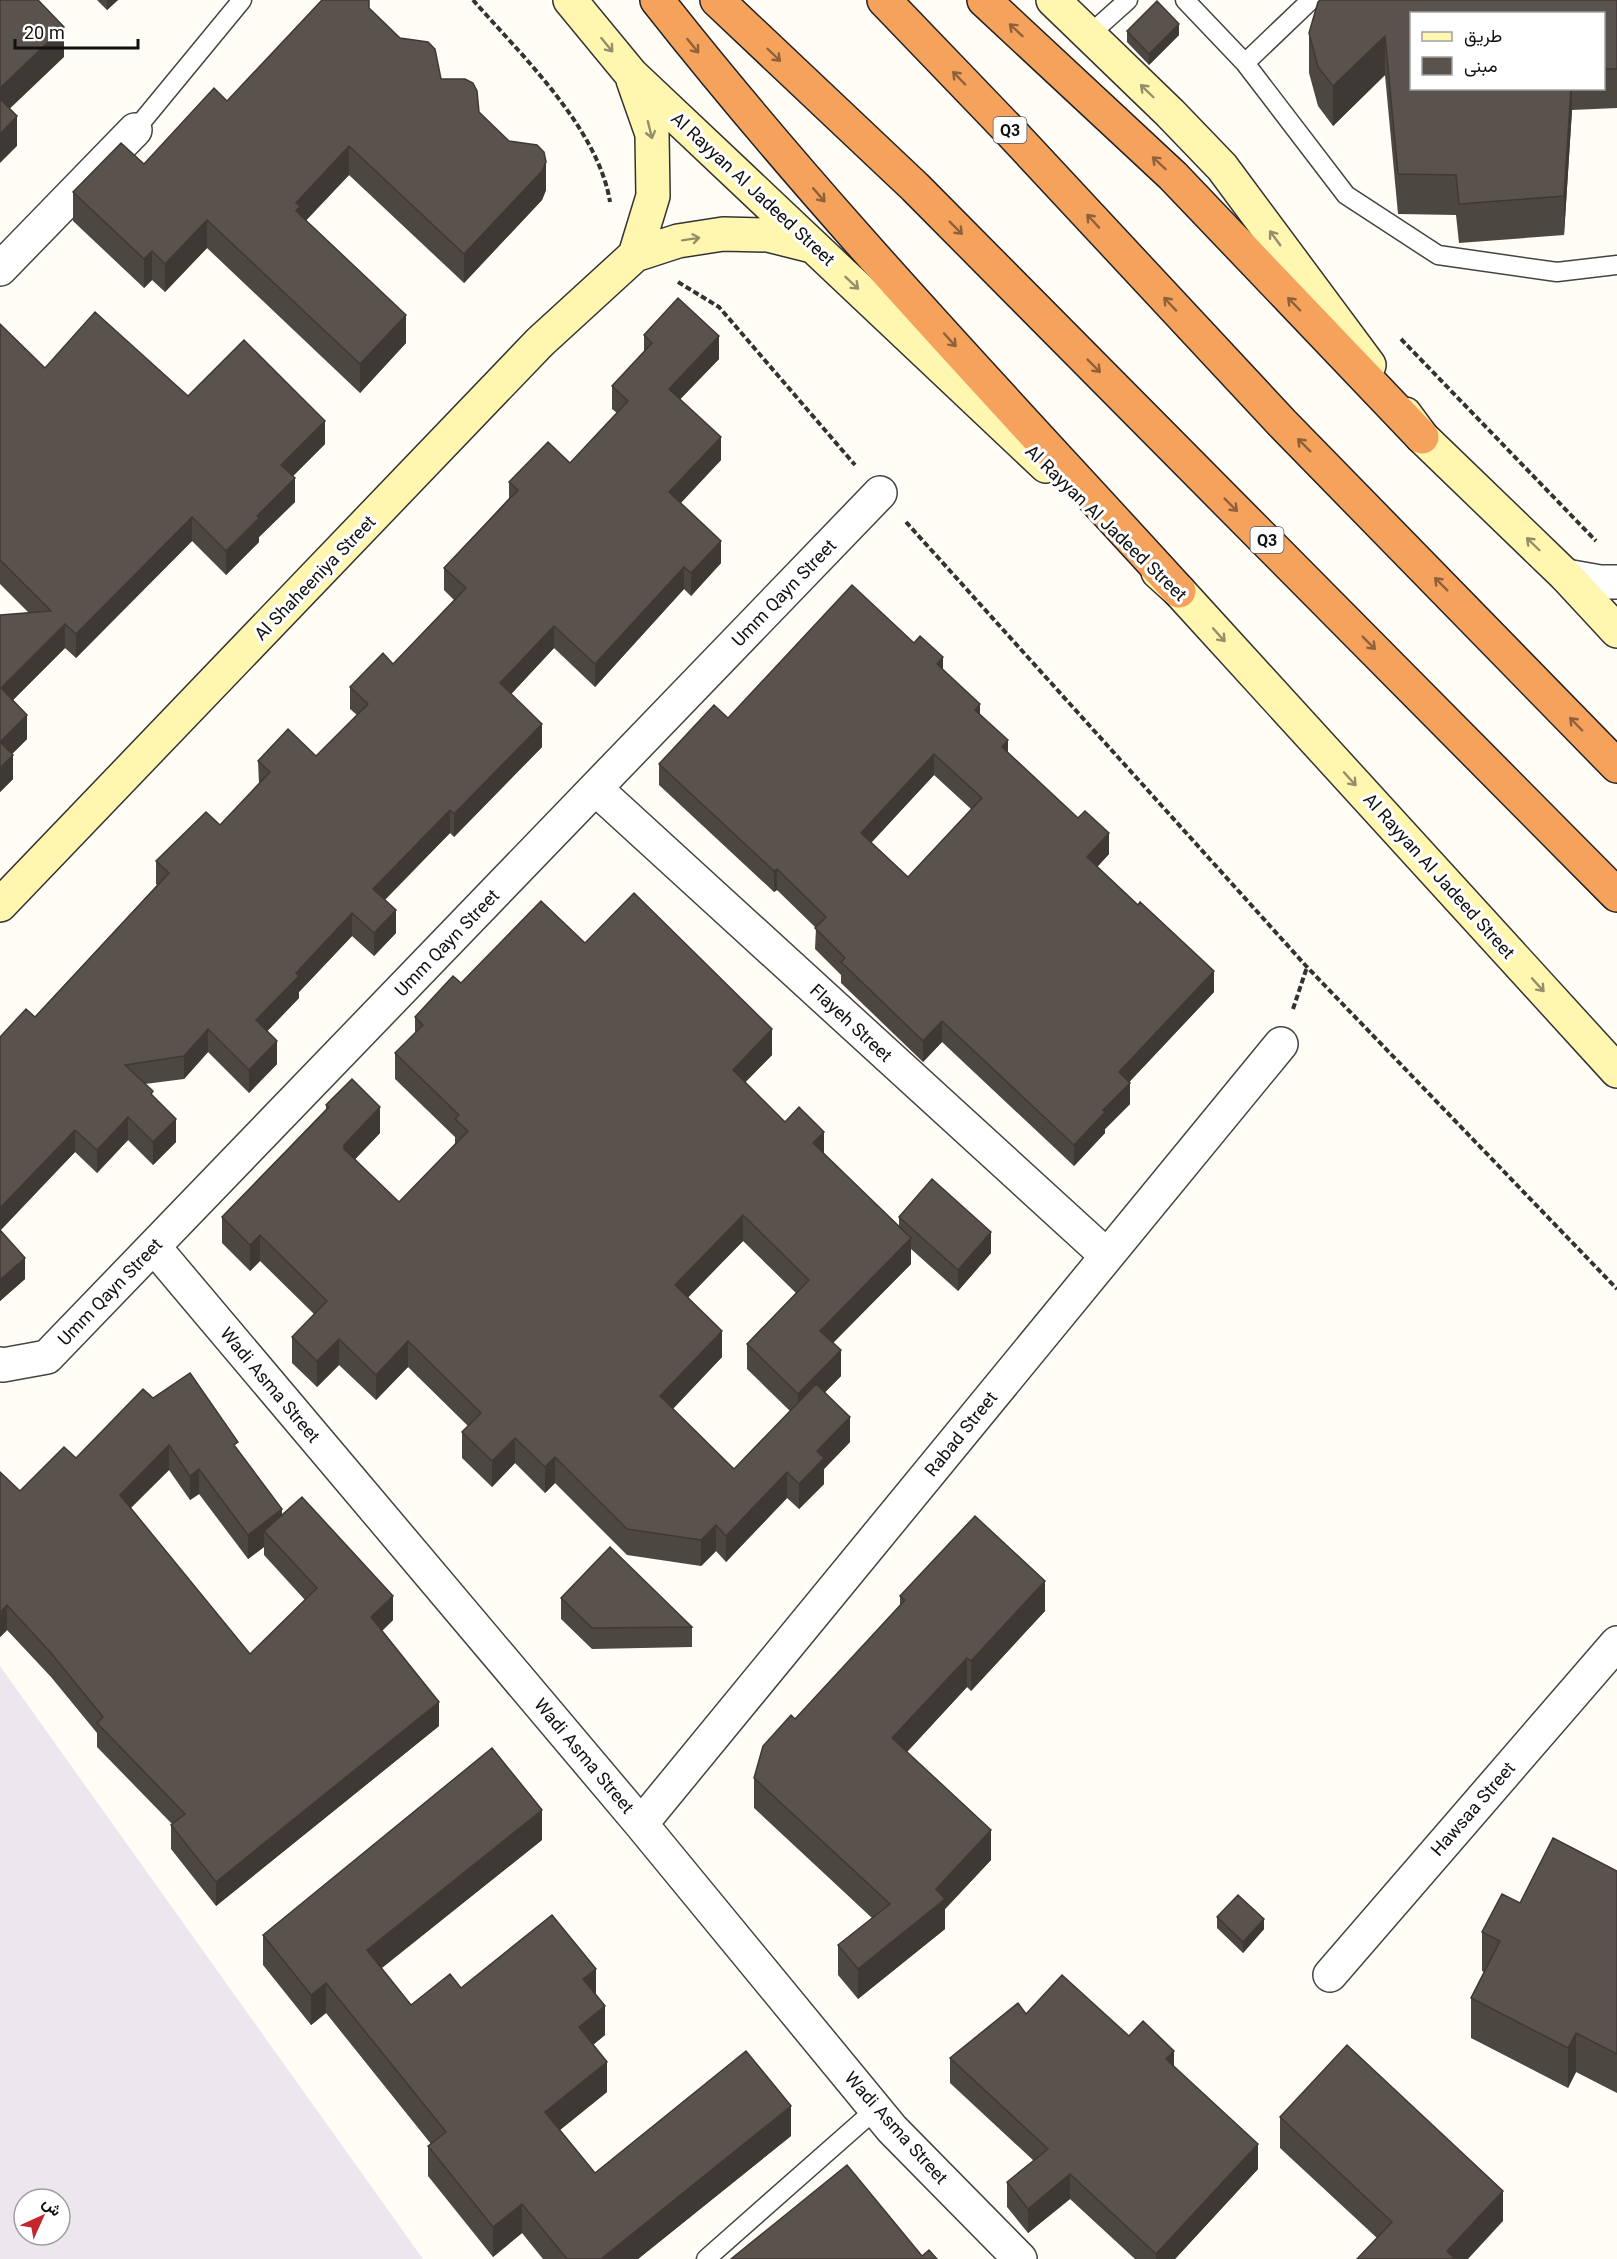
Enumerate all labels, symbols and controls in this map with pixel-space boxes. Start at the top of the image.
scale bar [15,12,138,50]
legend [1410,12,1605,90]
text: 20 m [24,21,65,49]
one-way arrow [1009,23,1024,37]
text: طريق [1464,24,1502,52]
one-way arrow [601,37,614,53]
one-way arrow [687,38,700,54]
one-way arrow [767,48,782,63]
text: مبنى [1464,54,1498,82]
one-way arrow [952,71,967,86]
one-way arrow [1140,84,1155,98]
street label: Al Rayyan Al Jadeed Street [663,107,840,274]
road number: Q3 [994,117,1026,143]
one-way arrow [644,120,656,139]
one-way arrow [1151,156,1166,170]
one-way arrow [812,187,826,202]
one-way arrow [1085,213,1100,228]
one-way arrow [949,221,964,236]
one-way arrow [1268,230,1281,246]
one-way arrow [681,233,700,244]
one-way arrow [845,276,860,291]
one-way arrow [1163,296,1177,311]
one-way arrow [1287,296,1302,311]
one-way arrow [943,332,957,347]
one-way arrow [1087,359,1101,374]
one-way arrow [1296,438,1311,453]
street label: Al Rayyan Al Jadeed Street [1017,439,1192,609]
one-way arrow [1224,497,1239,512]
street label: Al Shaheeniya Street [249,510,384,649]
road number: Q3 [1250,527,1284,553]
street label: Umm Qayn Street [726,534,845,655]
one-way arrow [1525,537,1540,551]
one-way arrow [1434,576,1448,591]
one-way arrow [1212,627,1226,642]
one-way arrow [1362,635,1376,650]
one-way arrow [1569,717,1584,732]
one-way arrow [1343,771,1357,786]
street label: Al Rayyan Al Jadeed Street [1355,788,1520,967]
street label: Umm Qayn Street [389,884,508,1005]
one-way arrow [1531,977,1545,992]
street label: Flayeh Street [802,979,897,1070]
street label: Umm Qayn Street [52,1233,171,1354]
street label: Wadi Asma Street [212,1322,325,1450]
street label: Rabad Street [919,1386,1006,1484]
street label: Wadi Asma Street [526,1693,639,1821]
street label: Hawsaa Street [1425,1757,1524,1864]
street label: Wadi Asma Street [836,2067,953,2192]
north arrow [12,2187,72,2247]
text: ش [35,2193,66,2224]

